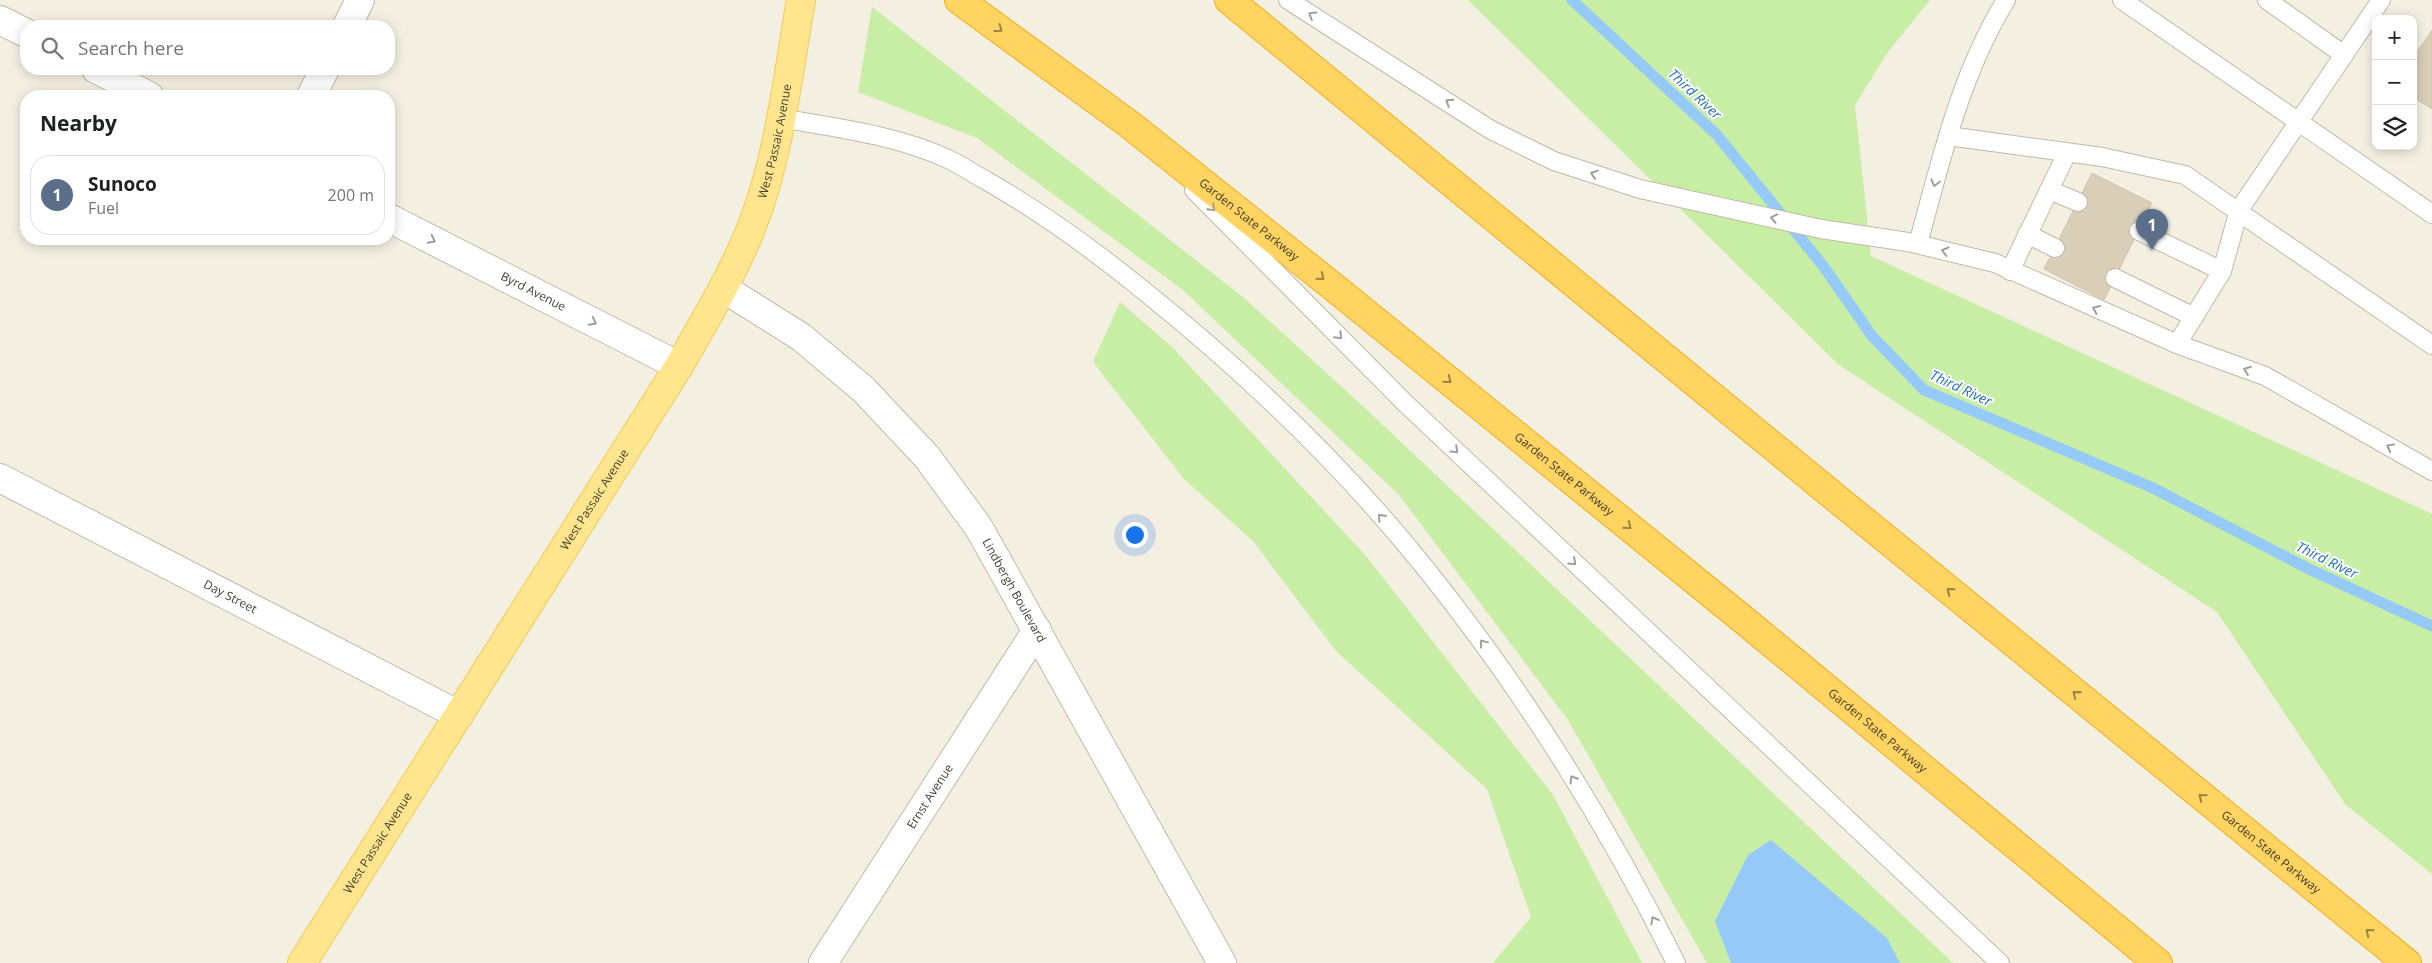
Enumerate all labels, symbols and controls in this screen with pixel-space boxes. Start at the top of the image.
one-way arrow [1308,12,1317,21]
map controls [2372,15,2417,150]
button: + [2372,15,2417,60]
search box [20,20,395,75]
one-way arrow [993,23,1003,32]
icon: search [38,34,66,62]
text: Search here [78,35,184,61]
button: − [2372,60,2417,105]
water label: Third River [1665,64,1726,124]
street label: West Passaic Avenue [753,83,795,200]
one-way arrow [1445,99,1454,108]
button: layers [2372,105,2417,150]
text: Nearby [40,109,117,137]
one-way arrow [1590,169,1598,179]
text: Sunoco [88,171,157,197]
street label: Garden State Parkway [1196,174,1304,265]
one-way arrow [1930,179,1940,187]
text: 1 [52,184,62,206]
text: 200 m [328,184,374,206]
text: Fuel [88,197,119,219]
one-way arrow [1207,203,1216,212]
pin: 1 [2136,209,2168,250]
one-way arrow [1769,214,1778,224]
one-way arrow [427,234,436,244]
one-way arrow [1940,246,1949,257]
street label: Byrd Avenue [498,267,569,315]
one-way arrow [1316,272,1325,281]
one-way arrow [2092,304,2101,315]
one-way arrow [587,316,596,326]
one-way arrow [1333,331,1342,340]
water label: Third River [1927,365,1996,410]
one-way arrow [2243,366,2251,376]
one-way arrow [1442,374,1451,383]
street label: Garden State Parkway [1511,428,1619,520]
one-way arrow [2386,443,2395,453]
one-way arrow [1449,444,1458,453]
street label: West Passaic Avenue [556,445,633,553]
one-way arrow [1378,514,1387,523]
one-way arrow [1622,521,1631,529]
your location [1122,522,1148,548]
street label: Lindbergh Boulevard [978,535,1050,645]
water label: Third River [2293,536,2362,583]
one-way arrow [1568,556,1577,565]
street label: Day Street [201,576,260,617]
one-way arrow [1947,589,1956,597]
one-way arrow [1479,640,1488,649]
street label: Garden State Parkway [1825,684,1932,777]
one-way arrow [2073,692,2082,700]
street label: Ernst Avenue [903,760,957,832]
one-way arrow [1569,775,1579,784]
street label: West Passaic Avenue [339,789,416,897]
one-way arrow [2199,794,2208,802]
street label: Garden State Parkway [2218,806,2325,898]
one-way arrow [1650,916,1660,925]
one-way arrow [2366,930,2375,938]

